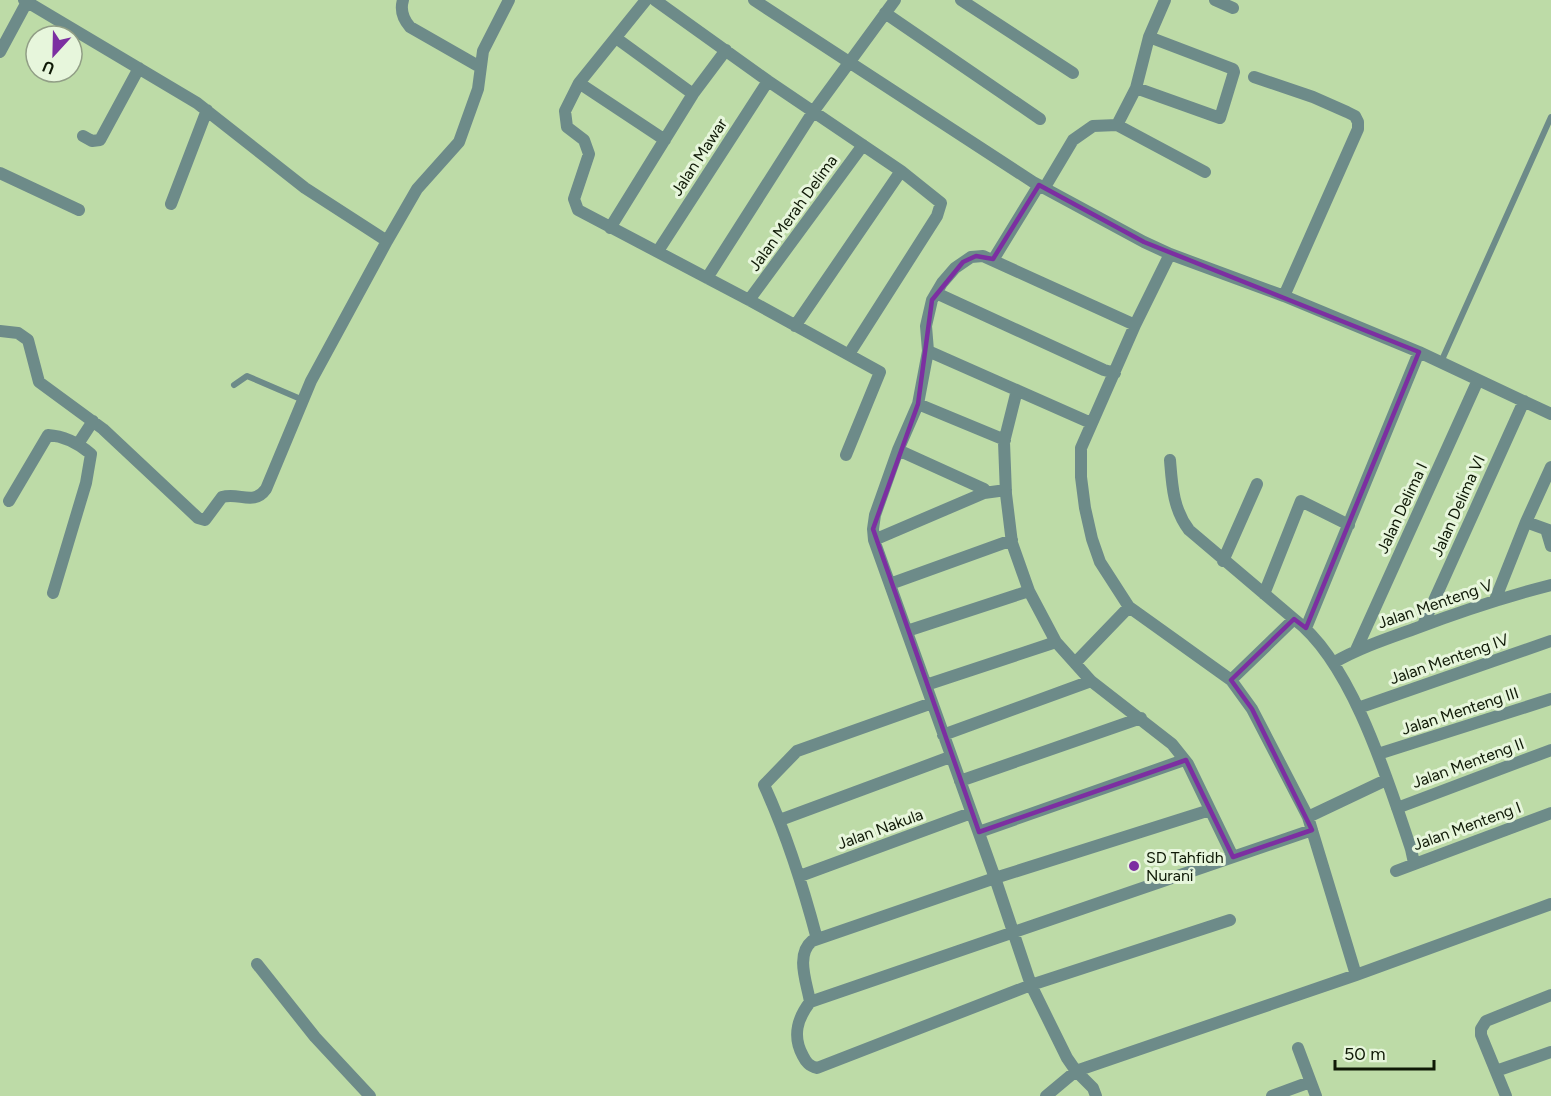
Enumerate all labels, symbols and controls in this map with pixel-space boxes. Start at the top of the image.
north arrow [24,24,84,84]
text: U [40,57,57,78]
street label: Jalan Mawar [667,114,731,199]
street label: Jalan Merah Delima [745,151,841,275]
street label: Jalan Delima VI [1427,452,1489,560]
street label: Jalan Delima I [1373,460,1431,556]
street label: Jalan Menteng V [1375,575,1495,633]
street label: Jalan Menteng IV [1387,630,1511,688]
street label: Jalan Menteng III [1399,683,1521,739]
street label: Jalan Menteng II [1409,734,1527,792]
street label: Jalan Menteng I [1410,798,1524,854]
street label: Jalan Nakula [835,805,925,853]
place label: SD Tahfidh Nurani [1146,848,1224,885]
marker: SD Tahfidh Nurani [1127,859,1141,873]
scale bar [1335,1033,1434,1071]
text: 50 m [1344,1043,1386,1065]

